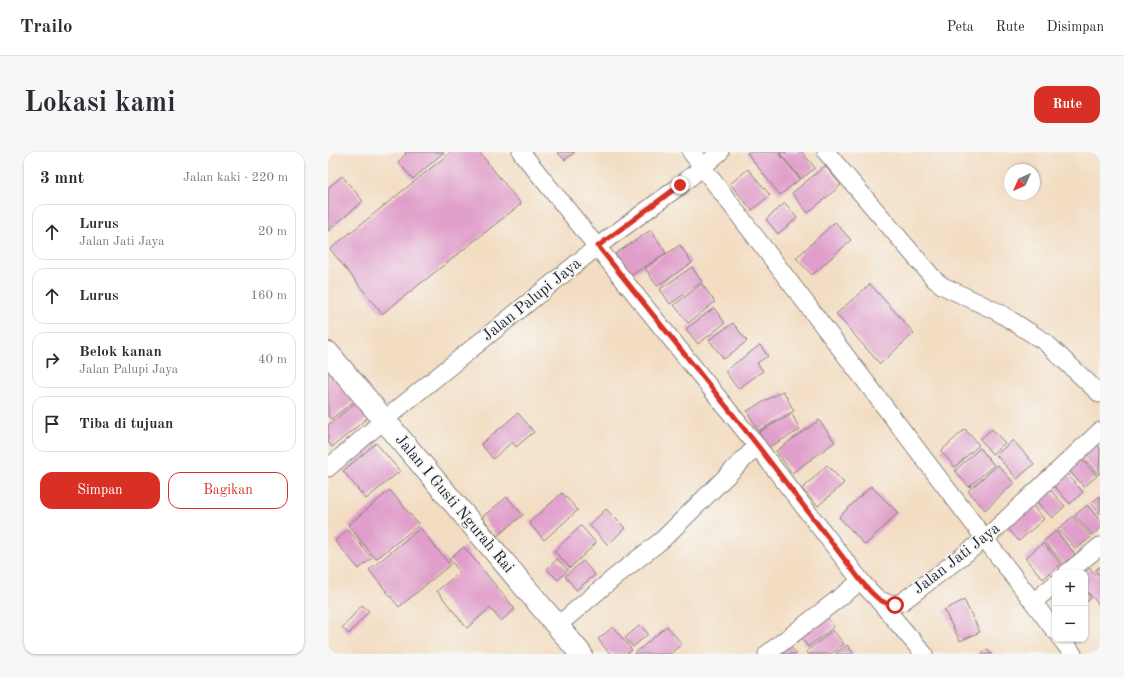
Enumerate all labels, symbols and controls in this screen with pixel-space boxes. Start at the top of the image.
text: Trailo [20,18,73,37]
text: Peta [947,20,974,34]
text: Rute [996,20,1025,34]
text: Disimpan [1047,20,1104,34]
button: Rute [1034,86,1100,123]
text: Lokasi kami [24,90,176,118]
north arrow [1004,164,1040,200]
text: 3 mnt [40,170,84,187]
text: Jalan kaki · 220 m [183,171,288,184]
route end [671,176,689,194]
text: Lurus [79,217,119,232]
icon: ahead [41,221,63,243]
text: 20 m [258,225,287,238]
text: Jalan Jati Jaya [79,235,164,248]
street label: Jalan Palupi Jaya [480,255,585,345]
icon: ahead [41,285,63,307]
text: Lurus [79,289,119,304]
text: 160 m [250,289,287,302]
text: Belok kanan [79,345,162,360]
icon: right [41,349,63,371]
text: 40 m [258,353,287,366]
text: Jalan Palupi Jaya [79,363,178,376]
icon: arrive [41,413,63,435]
text: Tiba di tujuan [79,417,173,432]
street label: Jalan I Gusti Ngurah Rai [392,432,516,576]
button: Simpan [40,472,160,509]
button: Bagikan [168,472,288,509]
street label: Jalan Jati Jaya [911,520,1003,598]
map controls [1052,570,1088,642]
button: + [1052,570,1088,606]
route start [886,596,904,614]
button: − [1052,606,1088,642]

